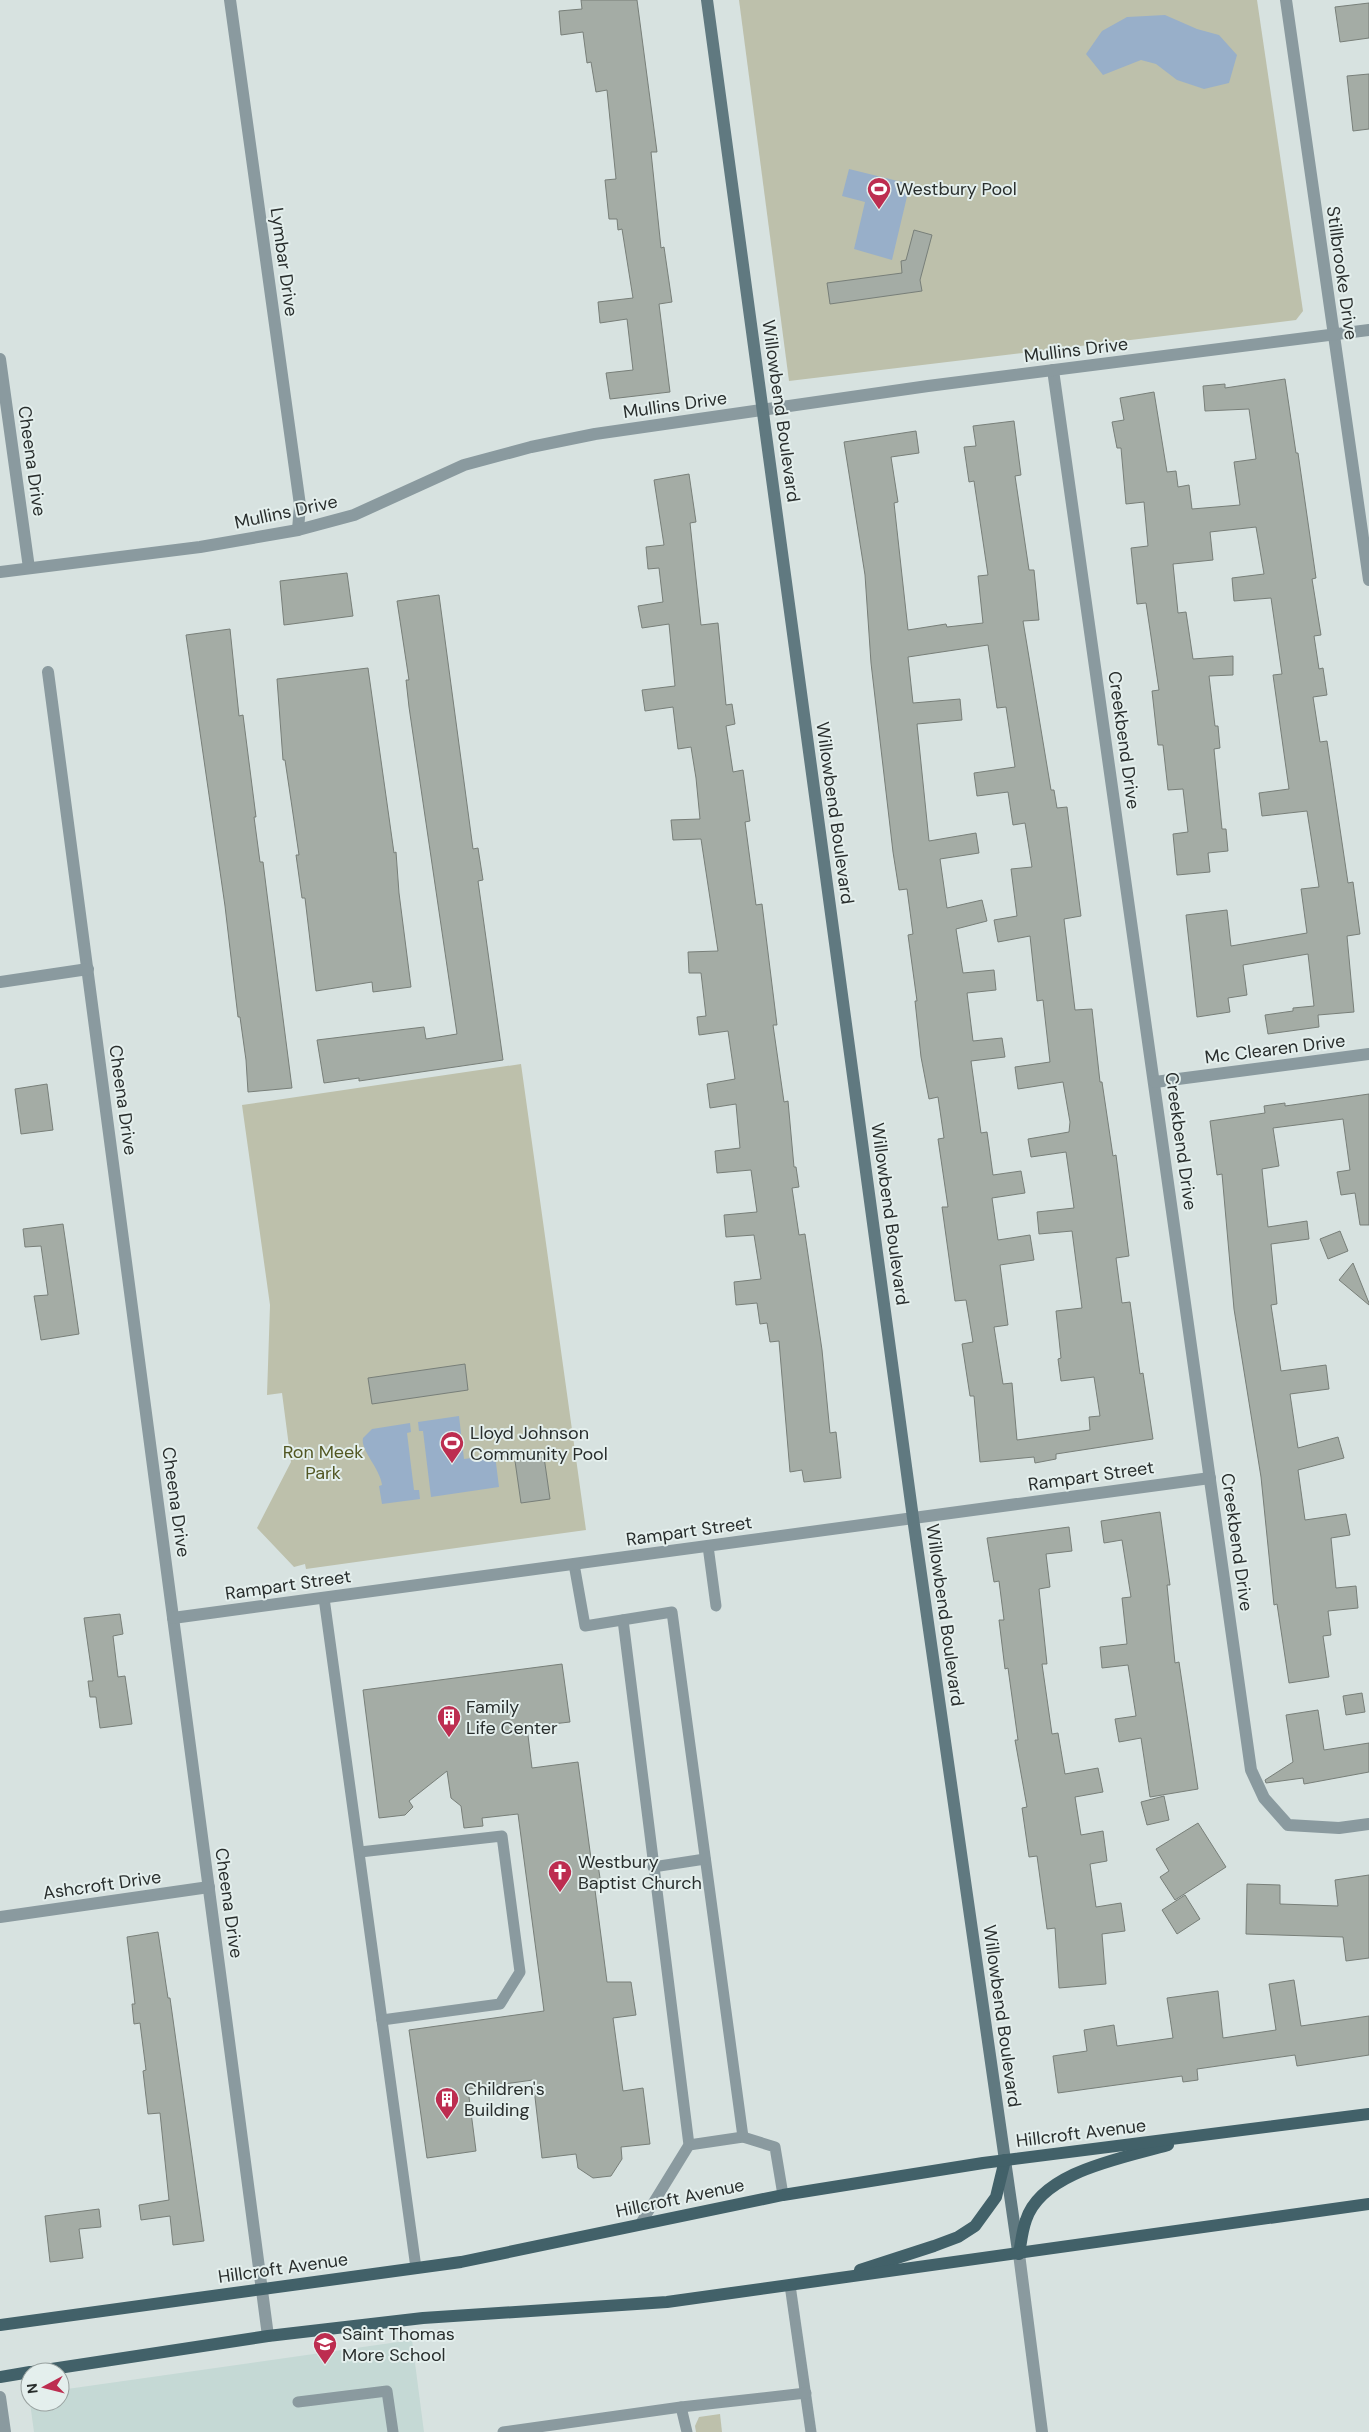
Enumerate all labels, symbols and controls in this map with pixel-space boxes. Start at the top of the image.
sports icon: Westbury Pool [866,176,892,210]
place label: Westbury Pool [896,177,1017,201]
street label: Stillbrooke Drive [1321,205,1363,341]
street label: Lymbar Drive [264,206,304,318]
street label: Willowbend Boulevard [756,318,806,504]
street label: Mullins Drive [1023,332,1129,368]
street label: Mullins Drive [622,386,728,424]
street label: Cheena Drive [12,404,52,518]
street label: Mullins Drive [232,489,340,535]
street label: Creekbend Drive [1102,669,1146,811]
street label: Willowbend Boulevard [810,720,860,906]
street label: Mc Clearen Drive [1203,1028,1347,1070]
street label: Cheena Drive [103,1043,143,1157]
street label: Creekbend Drive [1159,1070,1203,1212]
street label: Willowbend Boulevard [865,1121,915,1307]
place label: Lloyd Johnson Community Pool [470,1421,608,1466]
sports icon: Lloyd Johnson Community Pool [439,1430,465,1464]
park label: Ron Meek Park [283,1440,363,1485]
street label: Cheena Drive [156,1445,196,1559]
street label: Rampart Street [1027,1455,1155,1497]
street label: Creekbend Drive [1215,1471,1259,1613]
street label: Rampart Street [625,1510,753,1552]
street label: Willowbend Boulevard [920,1522,970,1708]
street label: Rampart Street [224,1564,352,1606]
place label: Family Life Center [466,1695,558,1740]
building icon: Family Life Center [436,1704,462,1738]
street label: Cheena Drive [209,1846,249,1960]
place label: Westbury Baptist Church [578,1850,702,1895]
church icon: Westbury Baptist Church [547,1859,573,1893]
street label: Ashcroft Drive [41,1865,163,1905]
street label: Willowbend Boulevard [977,1923,1027,2109]
place label: Children's Building [464,2077,545,2122]
building icon: Children's Building [434,2086,460,2120]
street label: Hillcroft Avenue [1015,2113,1147,2153]
street label: Hillcroft Avenue [613,2173,747,2223]
street label: Hillcroft Avenue [216,2247,350,2289]
place label: Saint Thomas More School [342,2322,455,2367]
school or university icon: Saint Thomas More School [312,2331,338,2365]
north arrow [20,2362,70,2412]
text: N [23,2382,42,2395]

